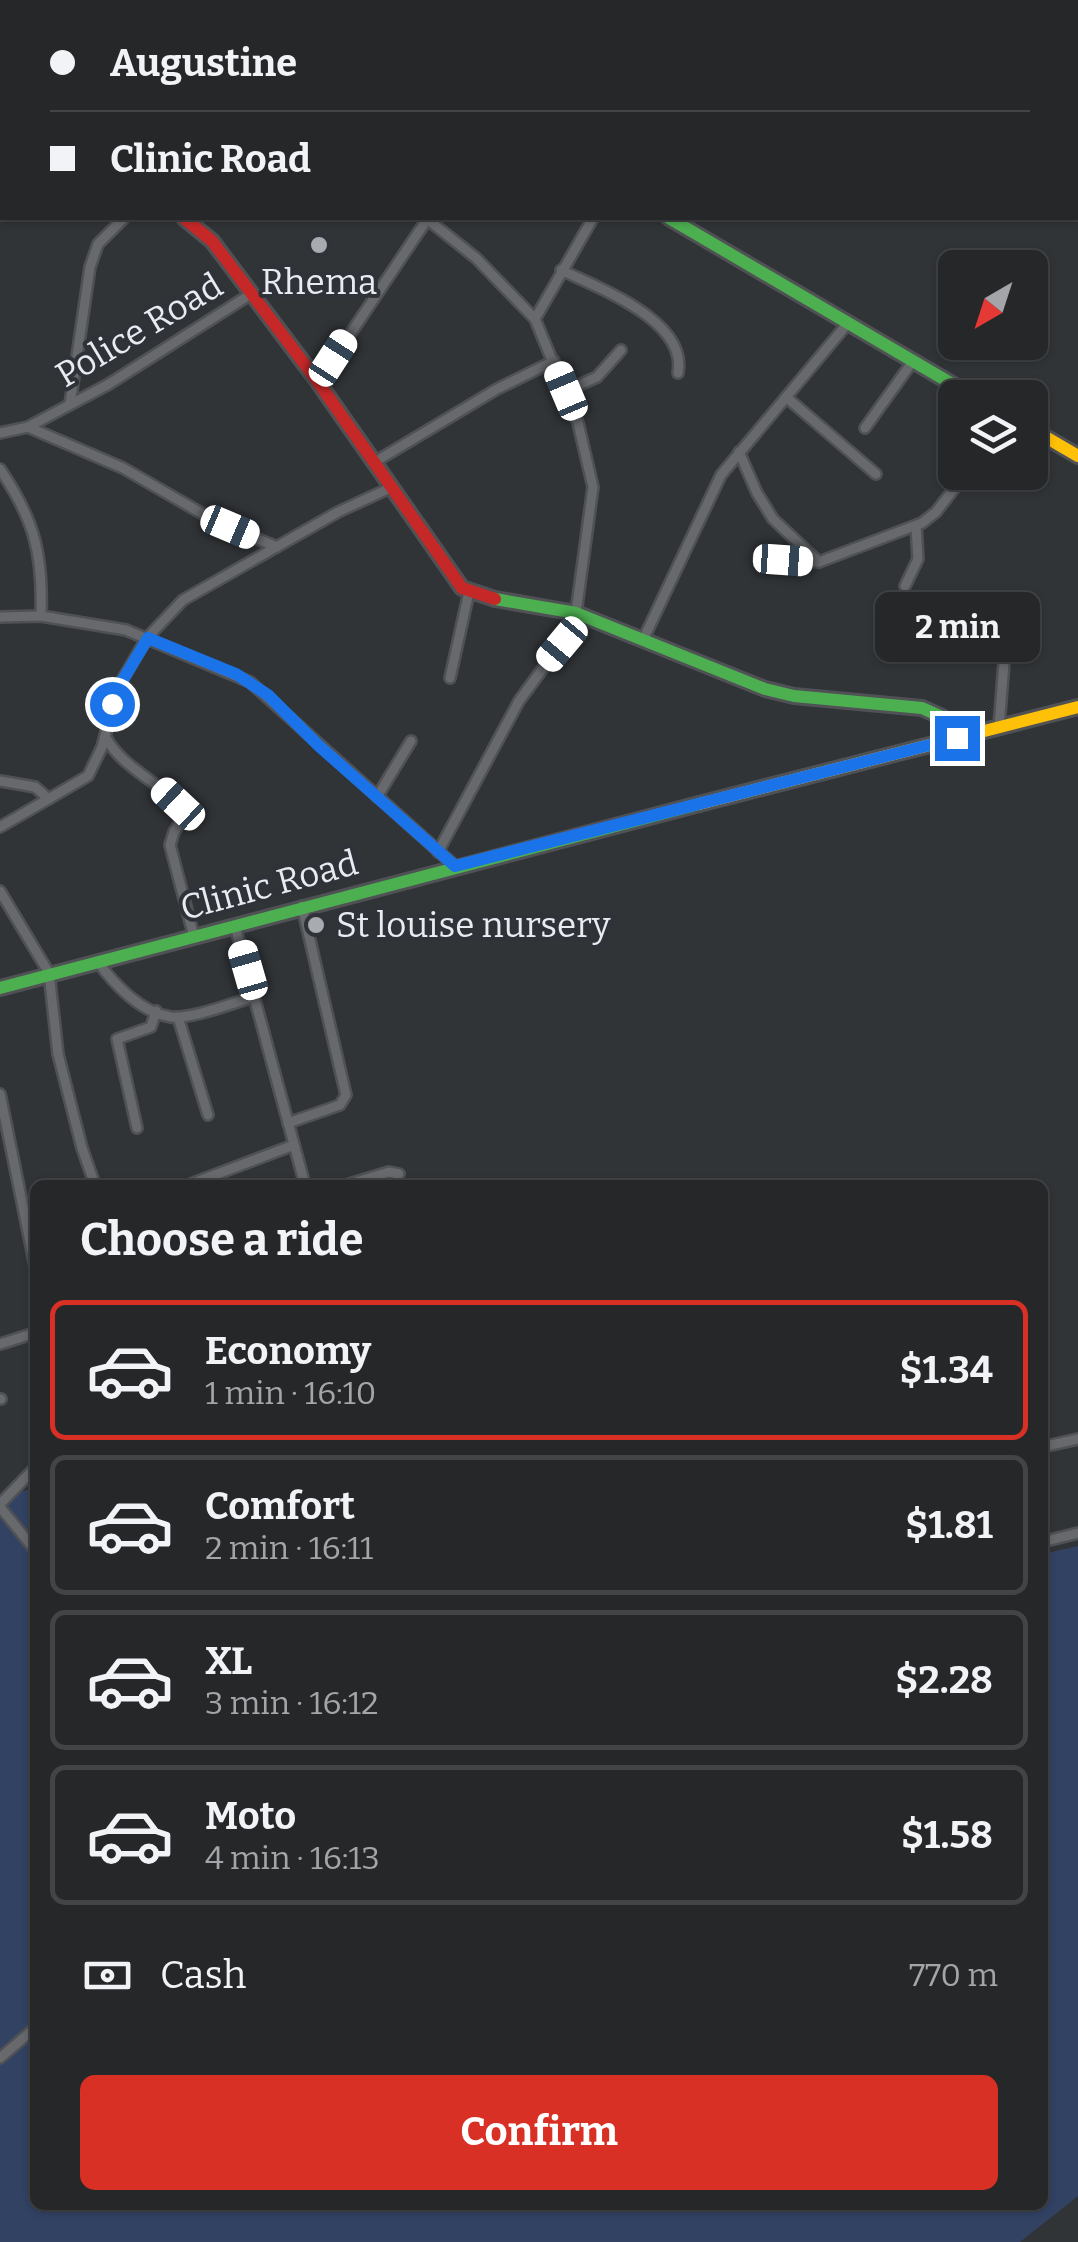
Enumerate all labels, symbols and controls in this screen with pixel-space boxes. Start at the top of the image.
text: Augustine [110,40,297,86]
text: Clinic Road [110,136,311,182]
marker: Rhema [308,234,330,256]
north arrow [938,250,1048,360]
map controls [938,250,1048,490]
place label: Rhema [261,261,377,303]
street label: Police Road [48,264,230,396]
car [304,325,362,391]
car [540,358,592,424]
button: layers [938,380,1048,490]
car [197,501,263,553]
car [752,543,814,577]
callout: 2 min [874,593,1040,663]
text: 2 min [915,608,1000,646]
car [531,611,593,677]
route start [90,682,135,727]
route end [935,716,980,761]
car [146,773,210,835]
street label: Clinic Road [176,841,362,929]
place label: St louise nursery [336,904,611,946]
marker: St louise nursery [305,914,327,936]
car [225,937,271,1003]
text: Choose a ride [80,1213,363,1267]
icon: car [85,1325,175,1415]
text: Economy [205,1328,371,1374]
text: $1.34 [900,1347,993,1393]
text: 1 min · 16:10 [205,1374,376,1412]
icon: car [85,1480,175,1570]
text: Comfort [205,1483,355,1529]
text: $1.81 [905,1502,993,1548]
text: 2 min · 16:11 [205,1529,373,1567]
icon: car [85,1635,175,1725]
text: XL [205,1638,252,1684]
text: $2.28 [895,1657,993,1703]
text: 3 min · 16:12 [205,1684,378,1722]
icon: car [85,1790,175,1880]
text: Moto [205,1793,296,1839]
text: $1.58 [901,1812,993,1858]
text: 4 min · 16:13 [205,1839,380,1877]
icon: cash [80,1948,135,2003]
text: Cash [160,1952,246,1998]
text: 770 m [909,1956,998,1994]
button: Confirm [80,2075,998,2190]

